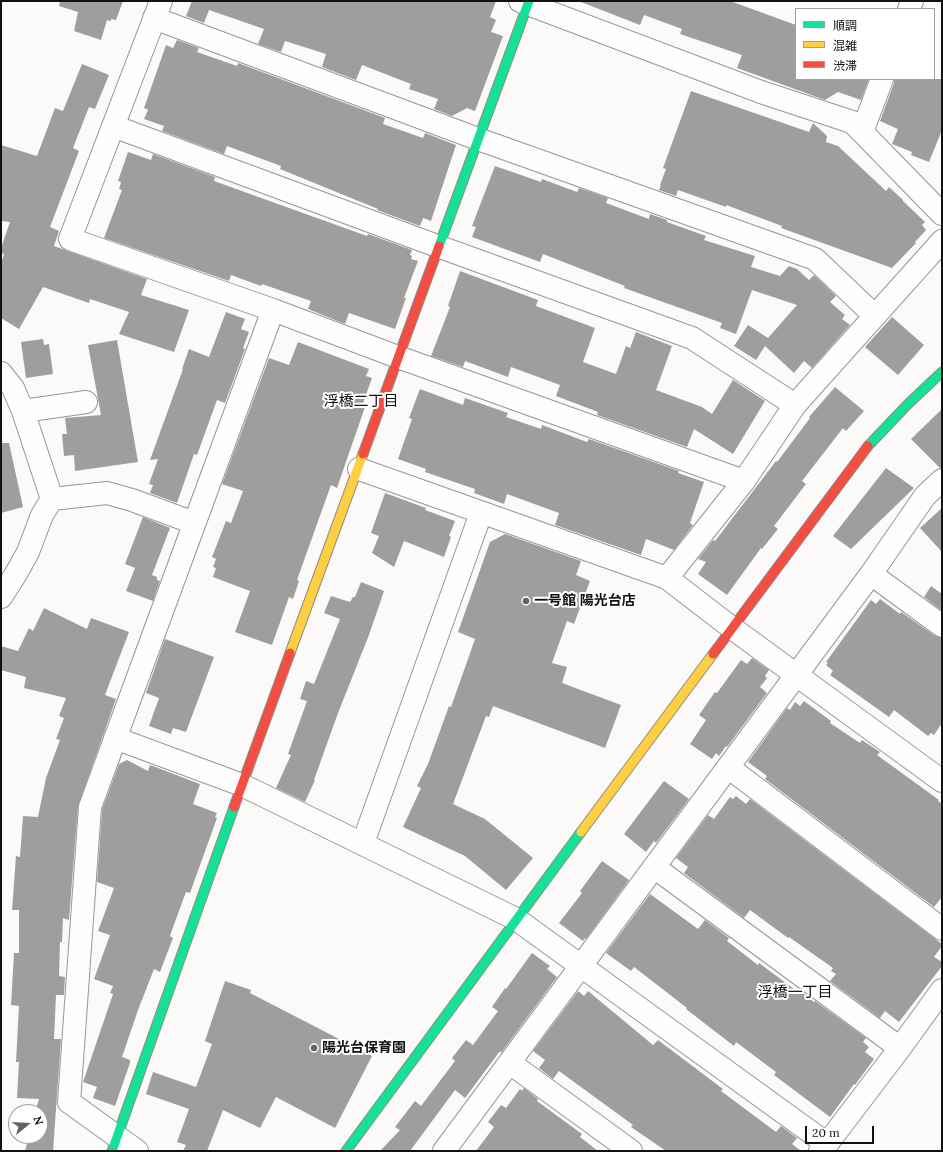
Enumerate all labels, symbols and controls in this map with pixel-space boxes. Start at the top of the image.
legend [795,8,935,80]
text: 順調 [833,18,857,33]
text: 混雑 [833,38,857,53]
text: 渋滞 [833,58,857,73]
district label: 浮橋二丁目 [324,393,398,411]
place label: 一号館 陽光台店 [534,593,636,609]
marker: 一号館 陽光台店 [521,596,531,606]
district label: 浮橋一丁目 [758,984,832,1002]
place label: 陽光台保育園 [322,1040,406,1056]
marker: 陽光台保育園 [309,1043,319,1053]
north arrow [8,1104,48,1144]
text: N [30,1114,46,1127]
scale bar [807,1118,876,1144]
text: 20 m [812,1125,840,1140]

